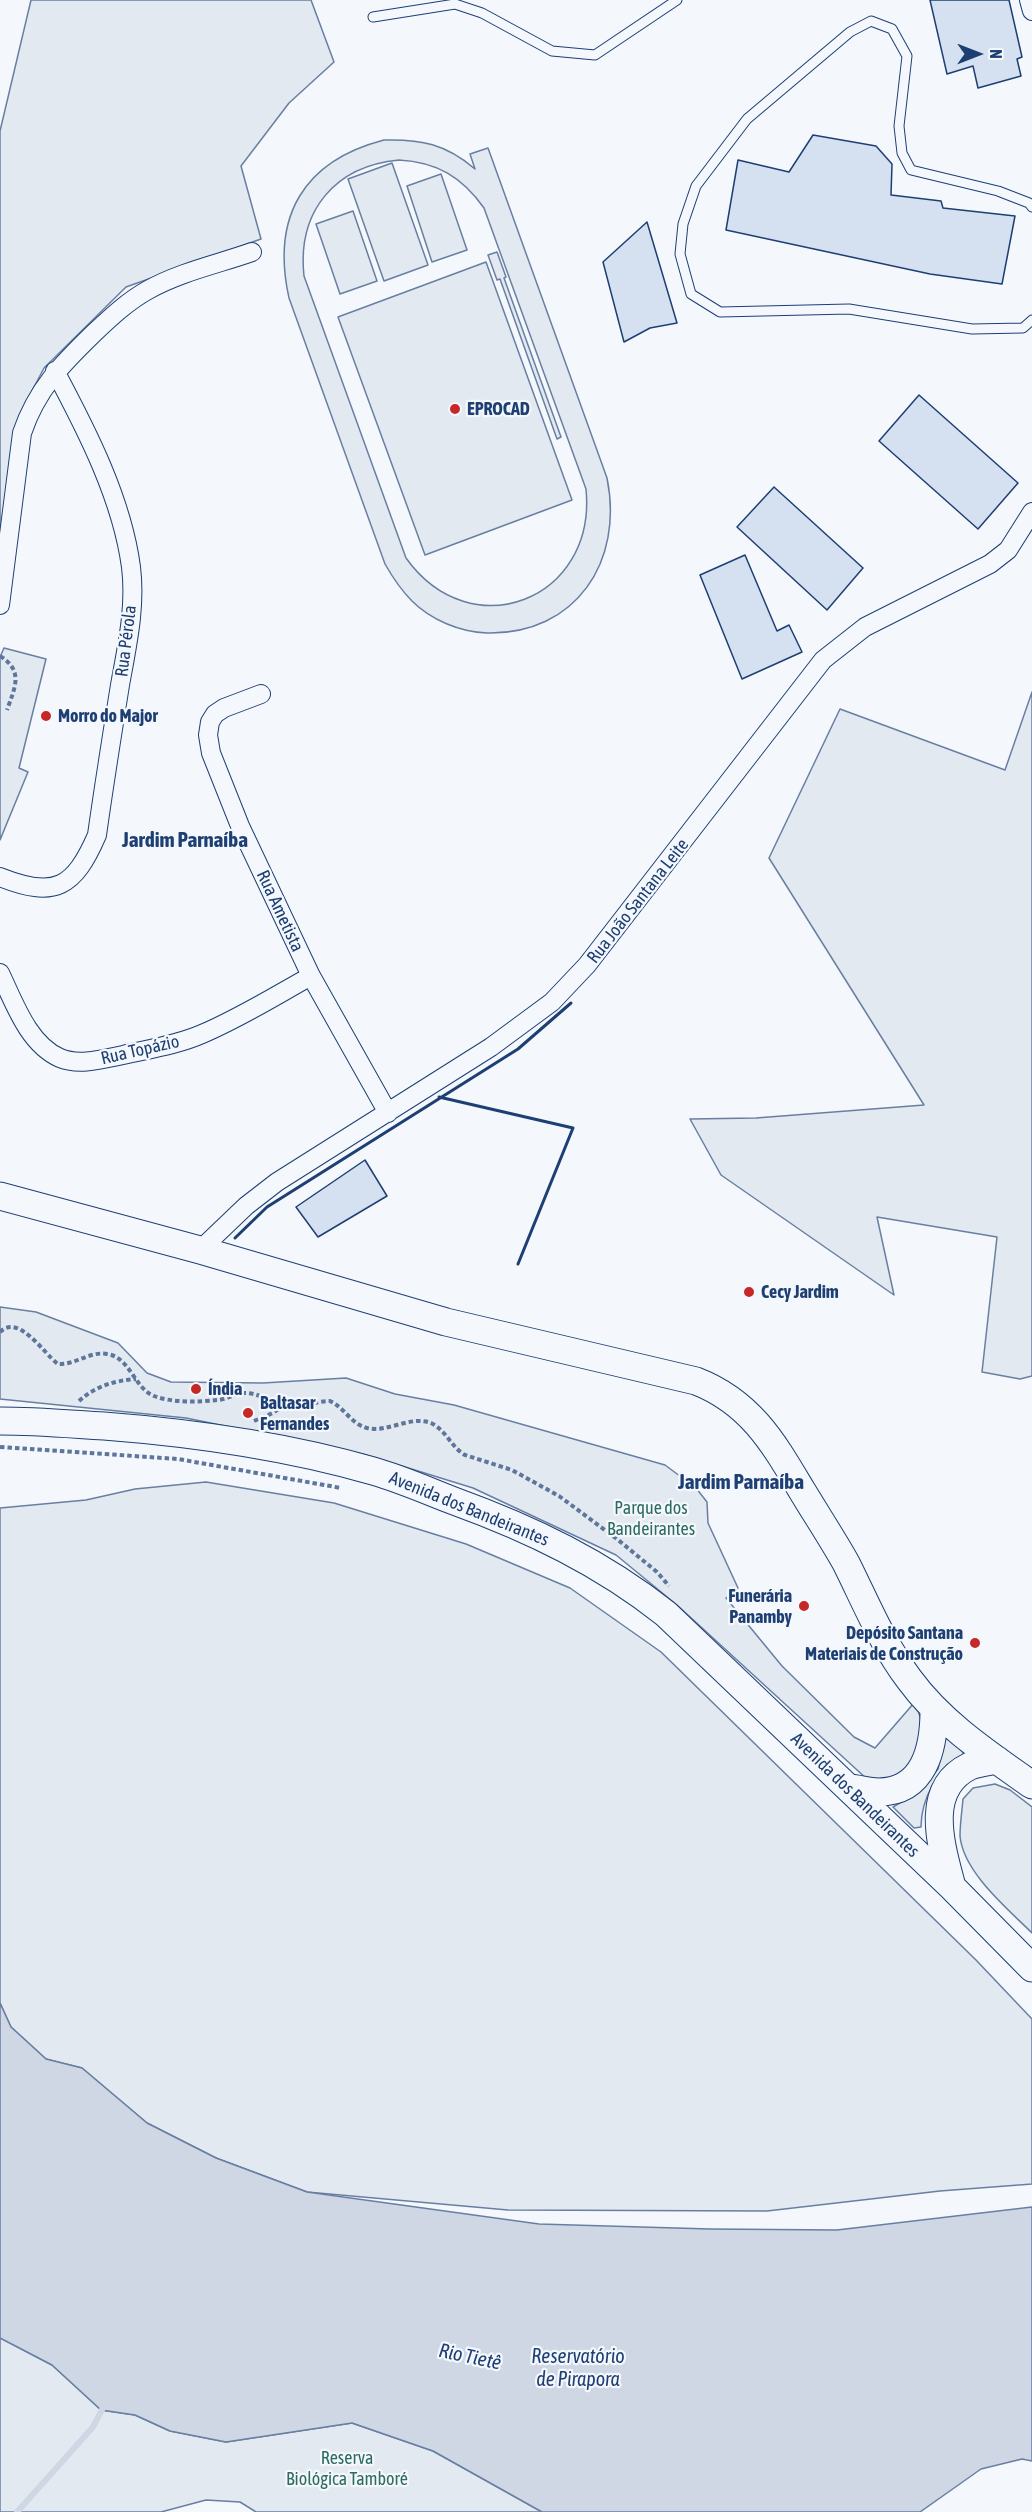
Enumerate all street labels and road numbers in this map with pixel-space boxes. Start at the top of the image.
street label: Rua Pérola [111,604,141,678]
street label: Rua João Santana Leite [583,834,693,968]
street label: Rua Ametista [252,867,308,955]
street label: Rua Topázio [99,1031,181,1069]
street label: Avenida dos Bandeirantes [386,1467,552,1551]
street label: Avenida dos Bandeirantes [786,1728,924,1862]

